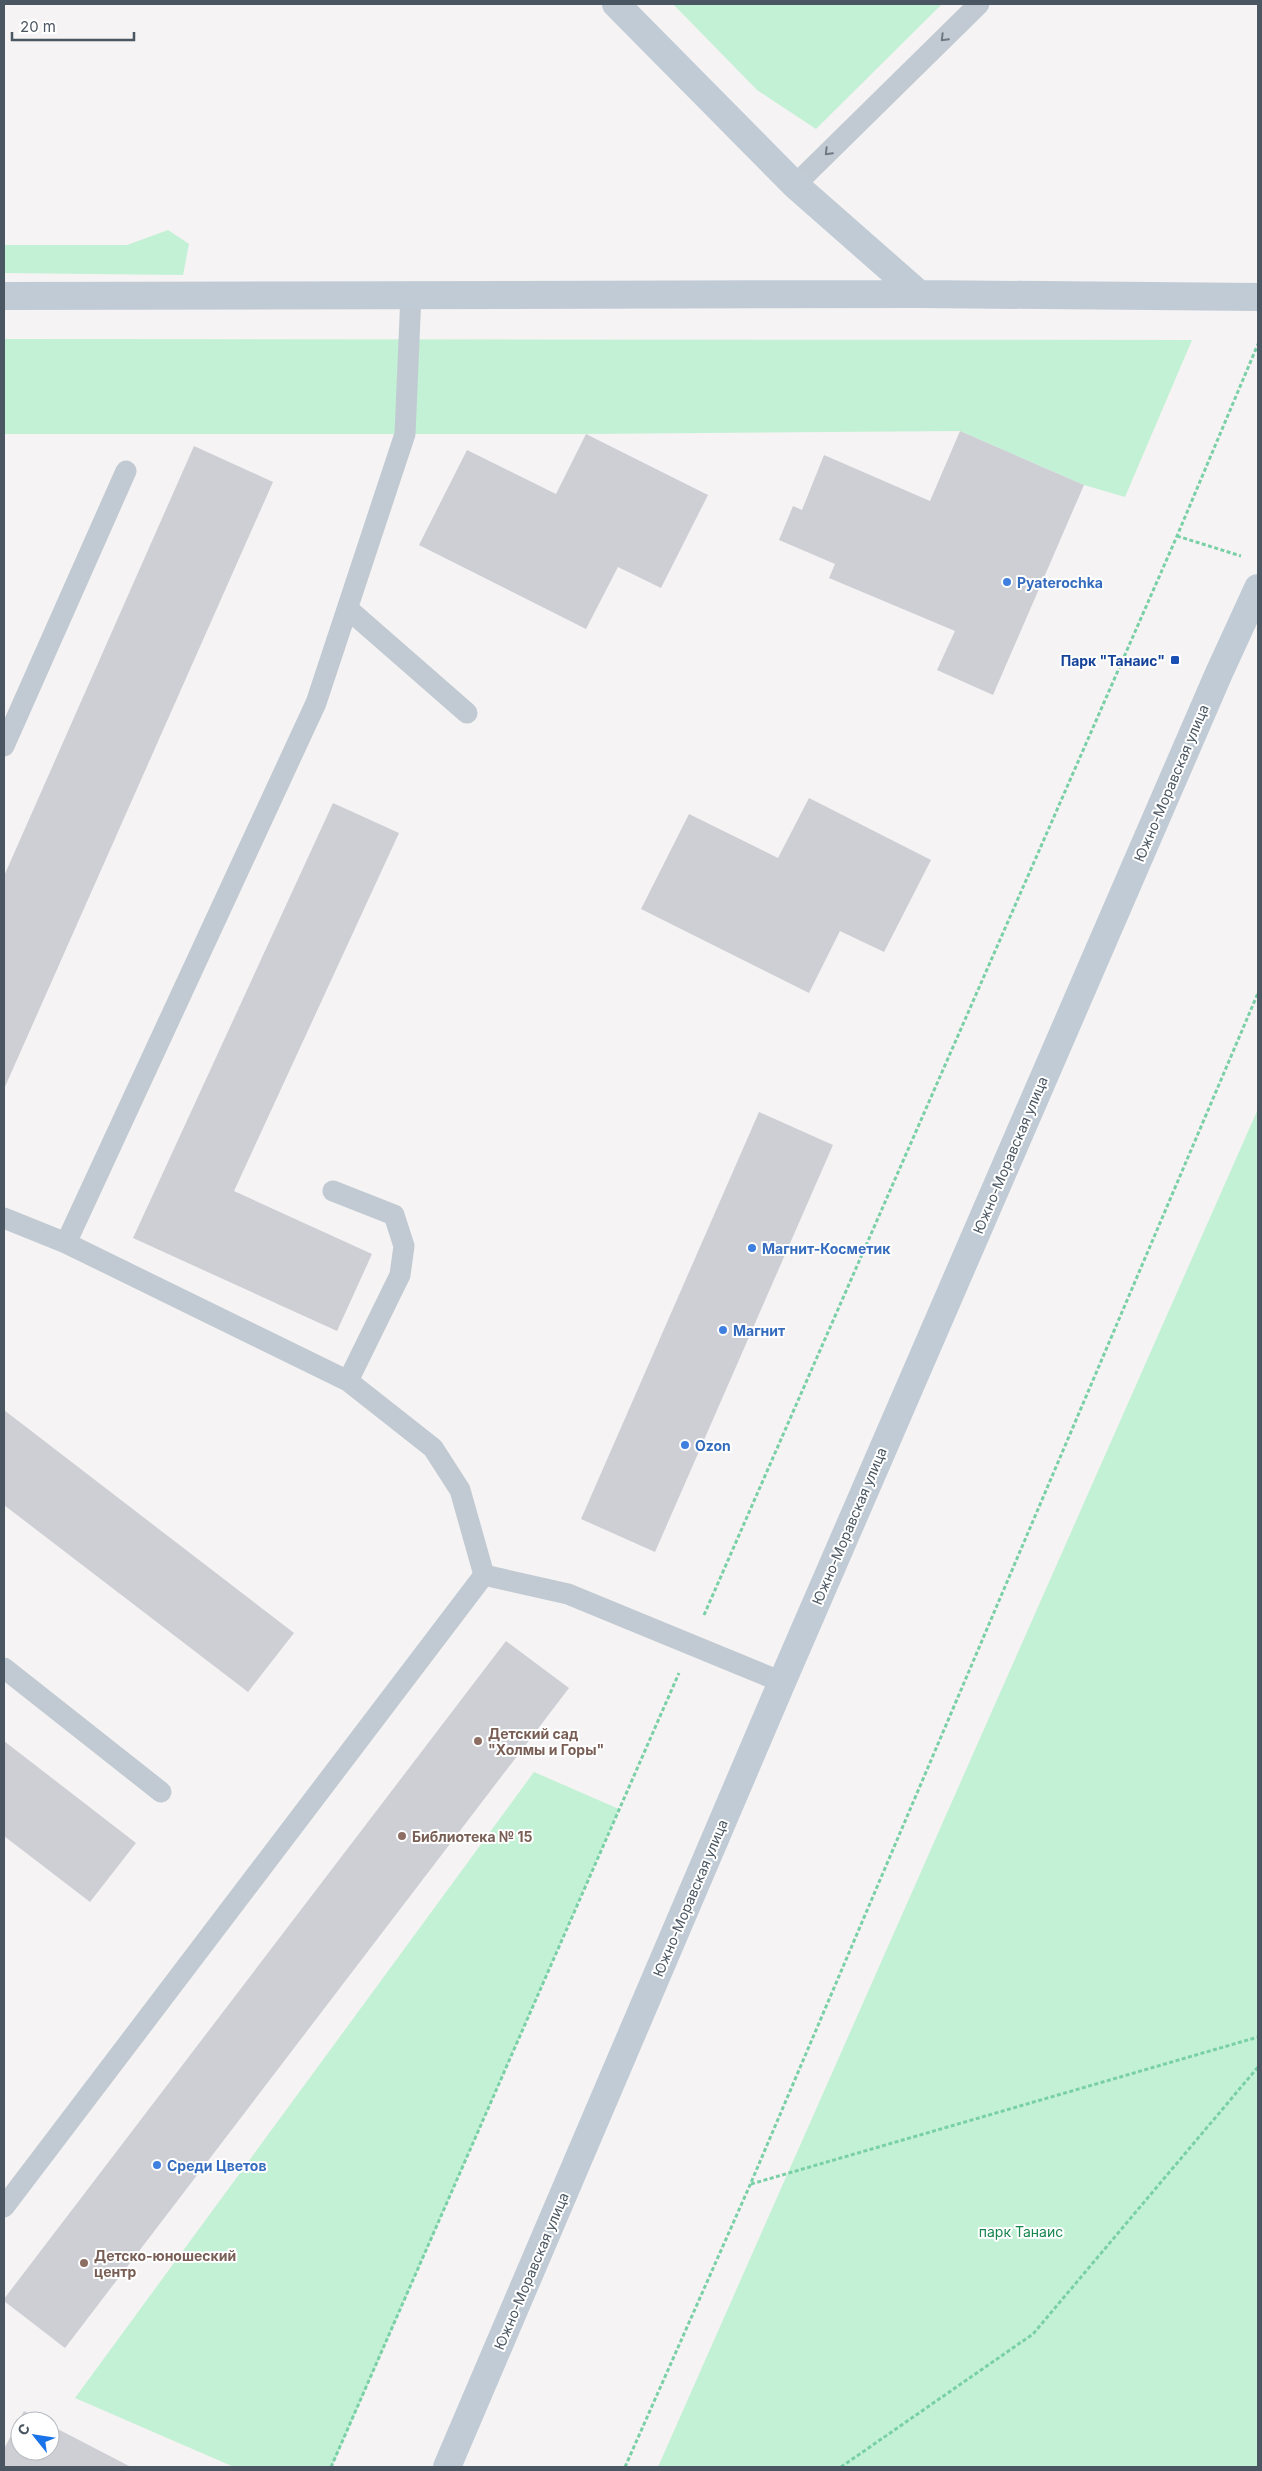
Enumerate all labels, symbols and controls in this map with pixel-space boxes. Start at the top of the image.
scale bar [12,10,135,42]
text: 20 m [20,17,56,36]
one-way arrow [941,32,950,41]
one-way arrow [825,146,834,155]
place label: Pyaterochka [1017,574,1103,591]
marker: Pyaterochka [1001,576,1013,588]
place label: Парк "Танаис" [1061,652,1165,669]
marker: Парк "Танаис" [1169,654,1181,666]
street label: Южно-Моравская улица [1130,702,1212,864]
street label: Южно-Моравская улица [969,1074,1051,1236]
place label: Магнит-Косметик [762,1240,891,1257]
marker: Магнит-Косметик [746,1242,758,1254]
place label: Магнит [733,1322,785,1339]
marker: Магнит [717,1324,729,1336]
place label: Ozon [695,1437,731,1454]
marker: Ozon [679,1439,691,1451]
street label: Южно-Моравская улица [808,1445,890,1607]
place label: Детский сад "Холмы и Горы" [488,1725,604,1758]
marker: Детский сад "Холмы и Горы" [472,1735,484,1747]
street label: Южно-Моравская улица [649,1817,731,1979]
place label: Библиотека № 15 [412,1828,533,1845]
marker: Библиотека № 15 [396,1830,408,1842]
place label: Среди Цветов [167,2157,267,2174]
marker: Среди Цветов [151,2159,163,2171]
street label: Южно-Моравская улица [490,2190,572,2352]
park label: парк Танаис [979,2223,1063,2240]
place label: Детско-юношеский центр [94,2247,236,2280]
marker: Детско-юношеский центр [78,2257,90,2269]
north arrow [10,2411,60,2461]
text: С [13,2421,33,2438]

